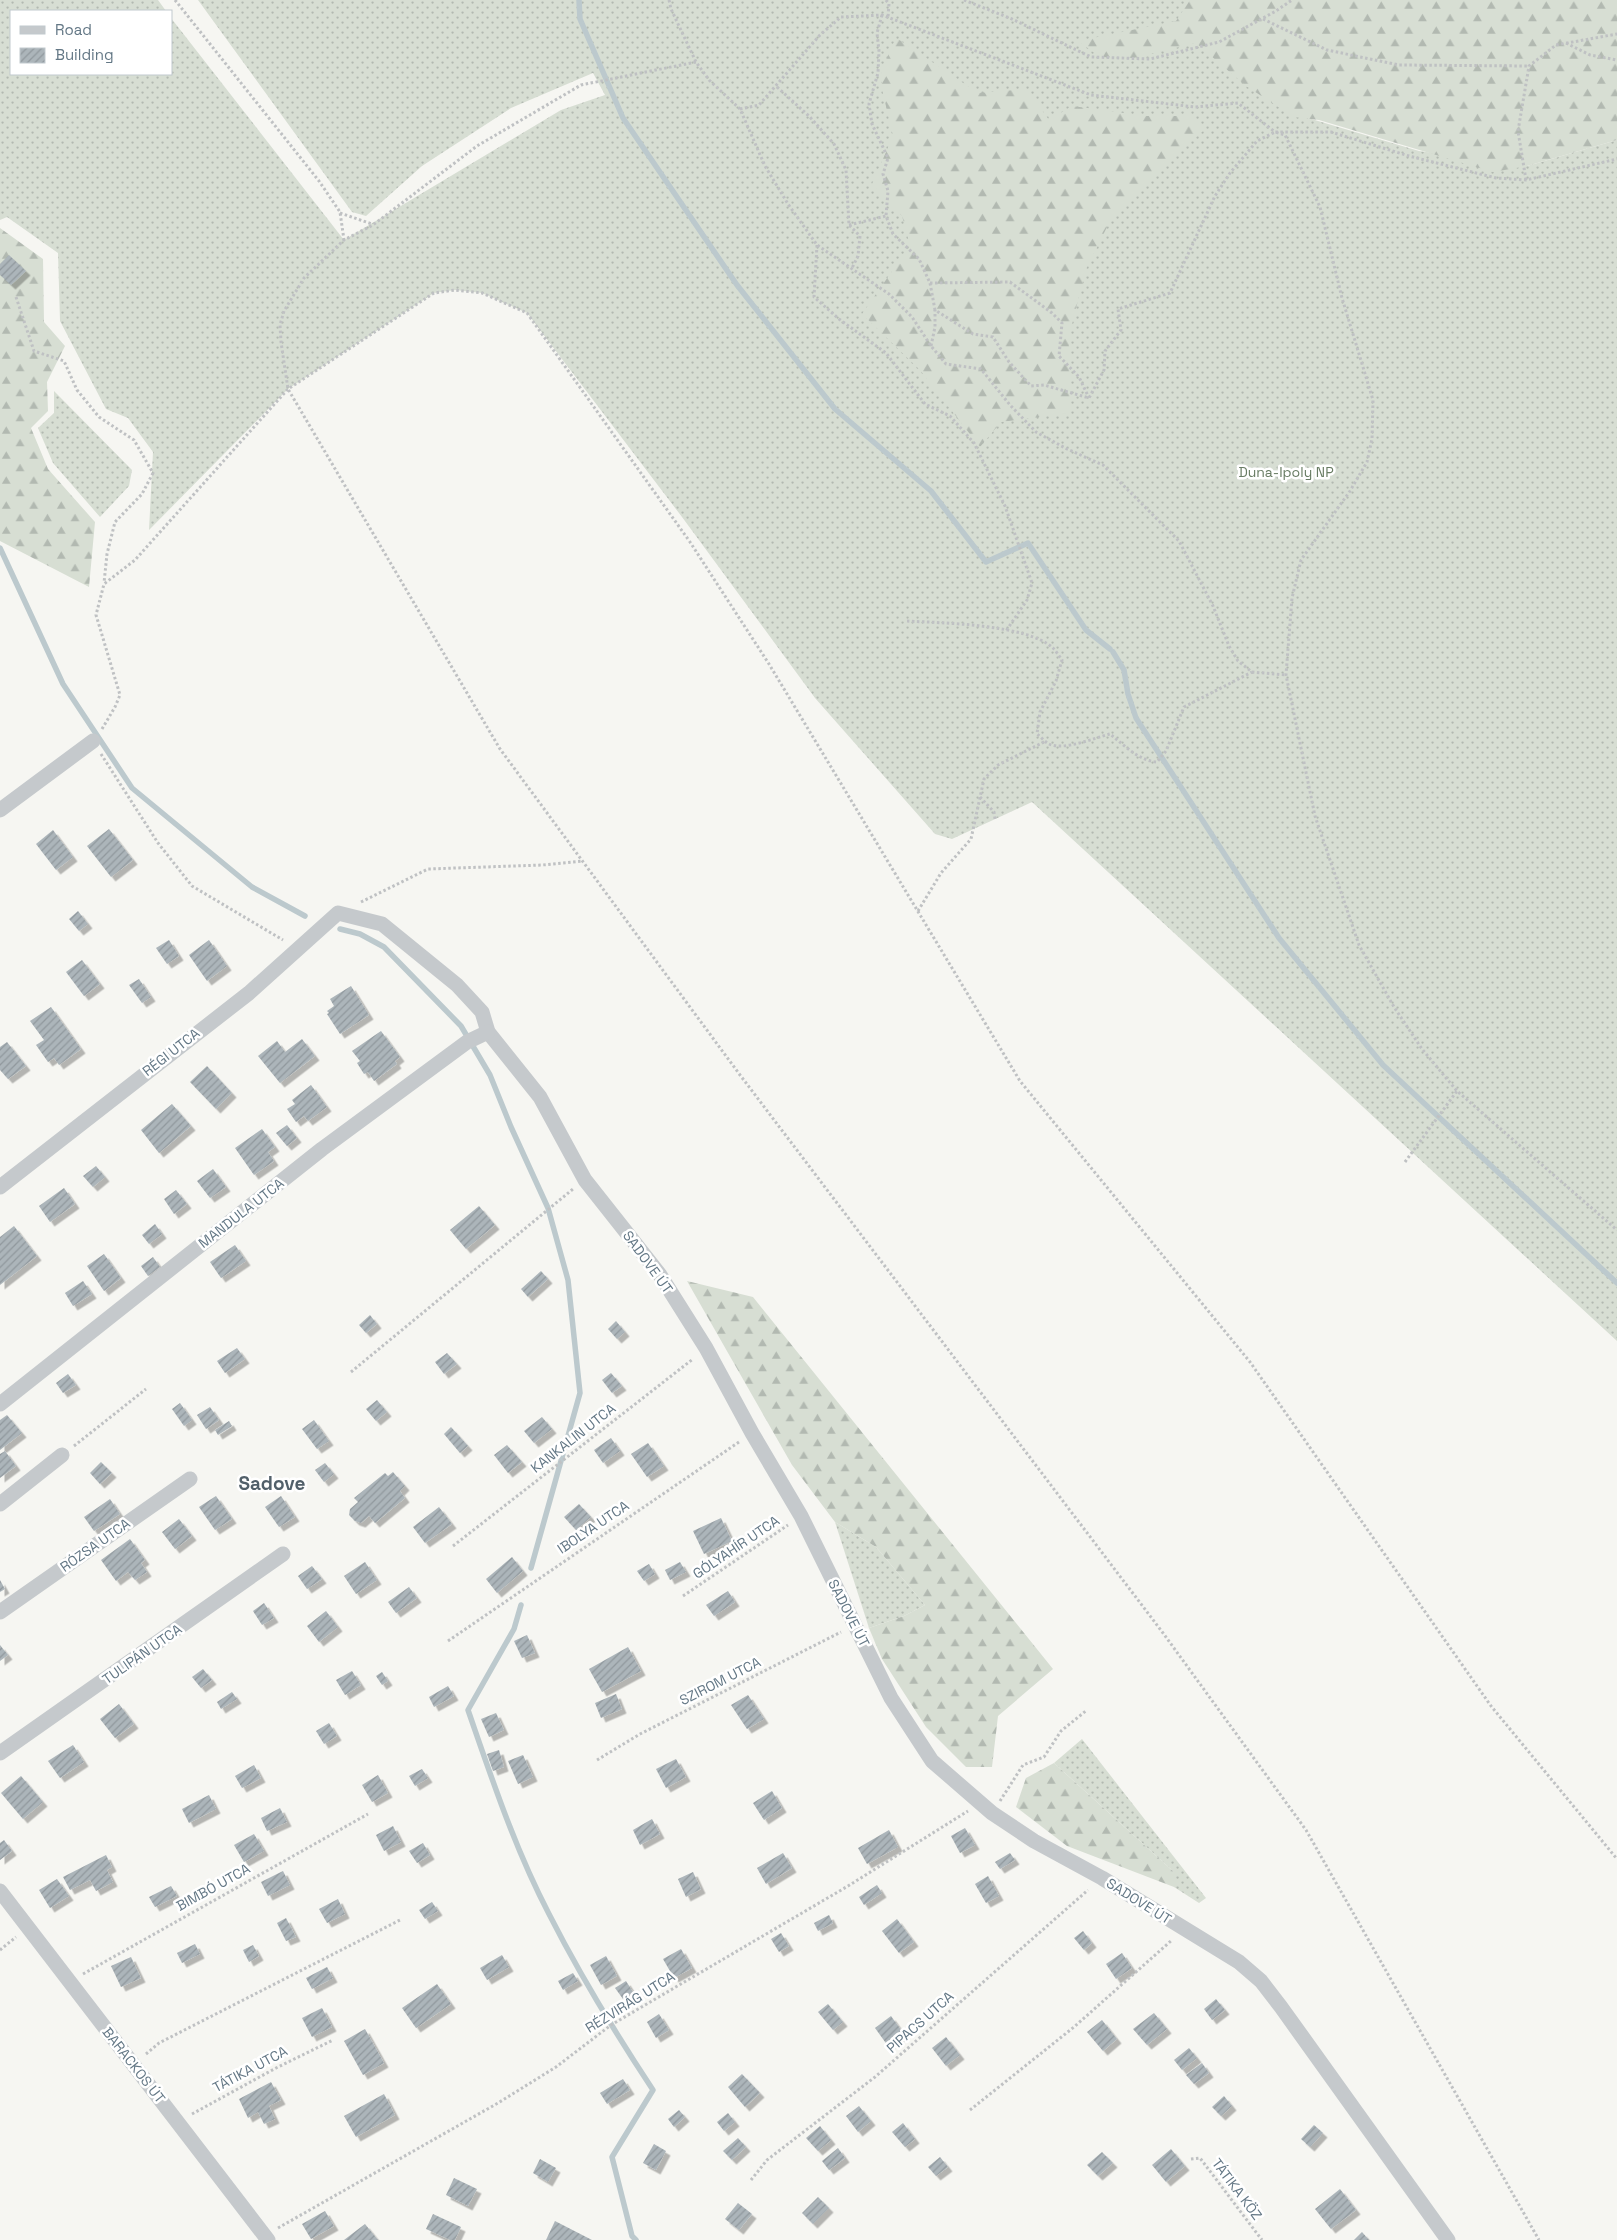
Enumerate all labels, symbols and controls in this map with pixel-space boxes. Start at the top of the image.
legend [10,10,172,75]
text: Road [55,20,92,39]
text: Building [55,45,114,64]
park label: Duna-Ipoly NP [1238,463,1334,481]
street label: RÉGI UTCA [139,1024,203,1080]
street label: MANDULA UTCA [195,1174,287,1252]
street label: SADOVE ÚT [619,1227,677,1297]
street label: KANKALIN UTCA [527,1399,619,1477]
district label: Sadove [239,1471,305,1496]
street label: IBOLYA UTCA [554,1496,632,1558]
street label: GÓLYAHÍR UTCA [689,1511,783,1583]
street label: RÓZSA UTCA [56,1514,134,1576]
street label: SADOVE ÚT [824,1576,874,1650]
street label: TULIPÁN UTCA [99,1620,185,1688]
street label: SZIROM UTCA [676,1653,764,1709]
street label: BIMBÓ UTCA [173,1859,253,1915]
street label: SADOVE ÚT [1103,1874,1175,1928]
street label: RÉZVIRÁG UTCA [582,1967,678,2037]
street label: PIPACS UTCA [883,1987,957,2057]
street label: BARACKOS ÚT [99,2023,169,2107]
street label: TÁTIKA UTCA [209,2042,291,2096]
street label: TÁTIKA KÖZ [1208,2155,1266,2223]

